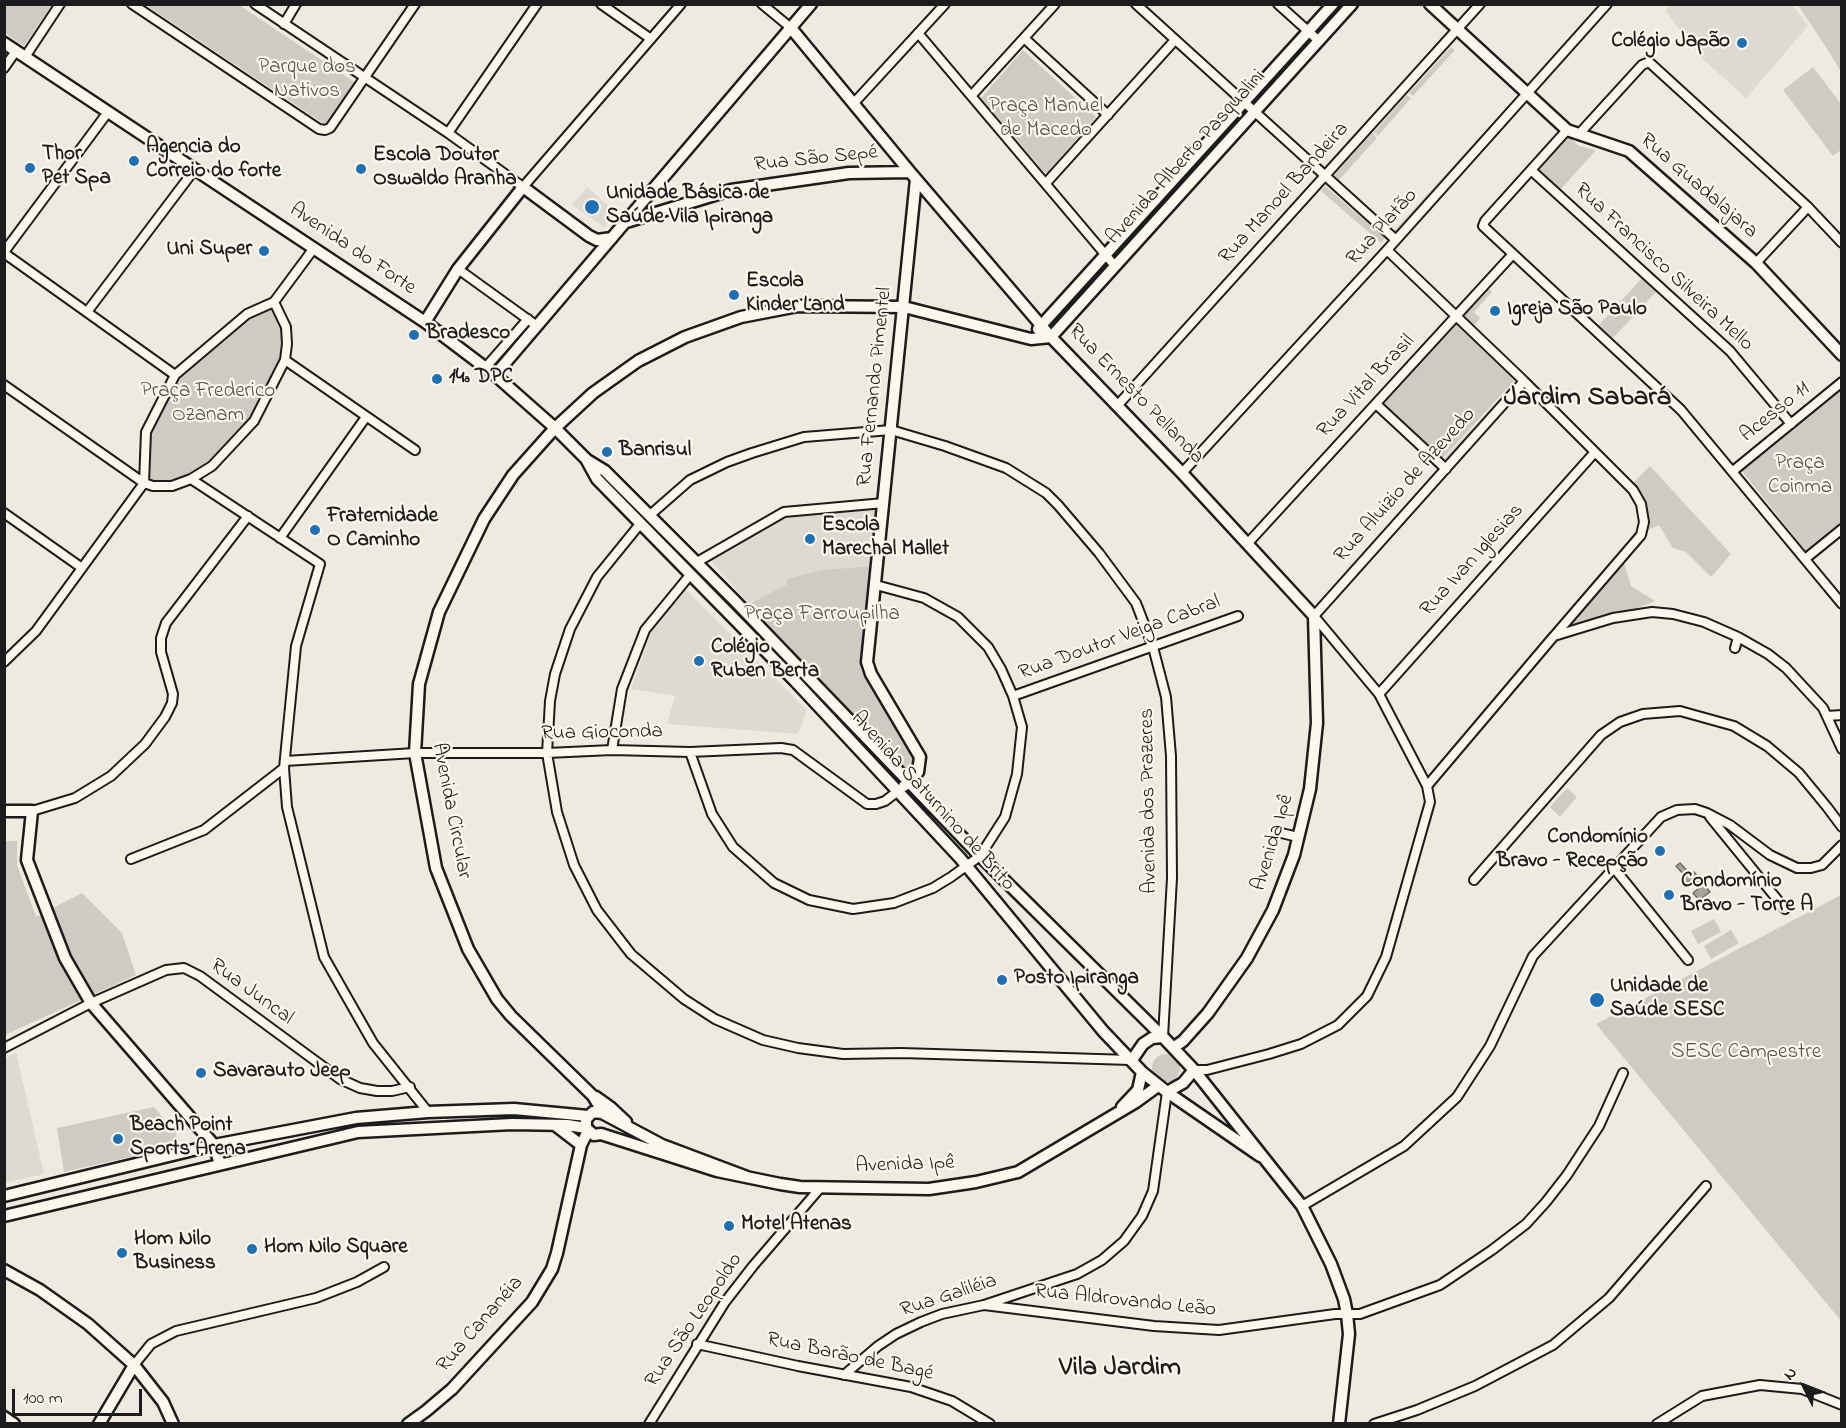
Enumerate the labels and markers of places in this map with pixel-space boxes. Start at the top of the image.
place label: Colégio Japão [1611,30,1730,56]
marker: Colégio Japão [1735,36,1749,50]
place label: Agencia do Correio do forte [146,136,281,186]
place label: Thor Pet Spa [42,143,111,193]
place label: Escola Doutor Oswaldo Aranha [373,144,517,194]
marker: Agencia do Correio do forte [127,154,141,168]
marker: Thor Pet Spa [23,161,37,175]
marker: Escola Doutor Oswaldo Aranha [354,162,368,176]
place label: Unidade Básica de Saúde Vila Ipiranga [606,182,773,232]
marker: Unidade Básica de Saúde Vila Ipiranga [583,198,601,216]
place label: Uni Super [167,238,252,264]
marker: Uni Super [257,244,271,258]
place label: Escola Kinder Land [746,270,845,320]
marker: Escola Kinder Land [727,288,741,302]
place label: Igreja São Paulo [1507,298,1647,324]
marker: Igreja São Paulo [1488,304,1502,318]
place label: Bradesco [426,322,510,348]
marker: Bradesco [407,328,421,342]
place label: 14ª DPC [449,366,513,392]
marker: 14ª DPC [430,372,444,386]
place label: Banrisul [619,439,691,465]
marker: Banrisul [600,445,614,459]
place label: Fraternidade O Caminho [327,505,438,555]
place label: Escola Marechal Mallet [822,514,949,564]
marker: Fraternidade O Caminho [308,523,322,537]
marker: Escola Marechal Mallet [803,532,817,546]
place label: Colégio Ruben Berta [711,636,819,686]
marker: Colégio Ruben Berta [692,654,706,668]
place label: Condomínio Bravo - Recepção [1497,826,1648,876]
marker: Condomínio Bravo - Recepção [1653,844,1667,858]
place label: Condomínio Bravo - Torre A [1681,870,1813,920]
marker: Condomínio Bravo - Torre A [1662,888,1676,902]
place label: Posto Ipiranga [1014,967,1139,993]
marker: Posto Ipiranga [995,973,1009,987]
place label: Unidade de Saúde SESC [1610,975,1724,1025]
marker: Unidade de Saúde SESC [1588,991,1606,1009]
place label: Savarauto Jeep [213,1060,351,1086]
marker: Savarauto Jeep [194,1066,208,1080]
place label: Beach Point Sports Arena [130,1114,246,1164]
marker: Beach Point Sports Arena [111,1132,125,1146]
place label: Motel Atenas [741,1213,852,1239]
marker: Motel Atenas [722,1219,736,1233]
place label: Hom Nilo Business [134,1228,216,1278]
place label: Hom Nilo Square [264,1236,408,1262]
marker: Hom Nilo Square [245,1242,259,1256]
marker: Hom Nilo Business [115,1246,129,1260]

